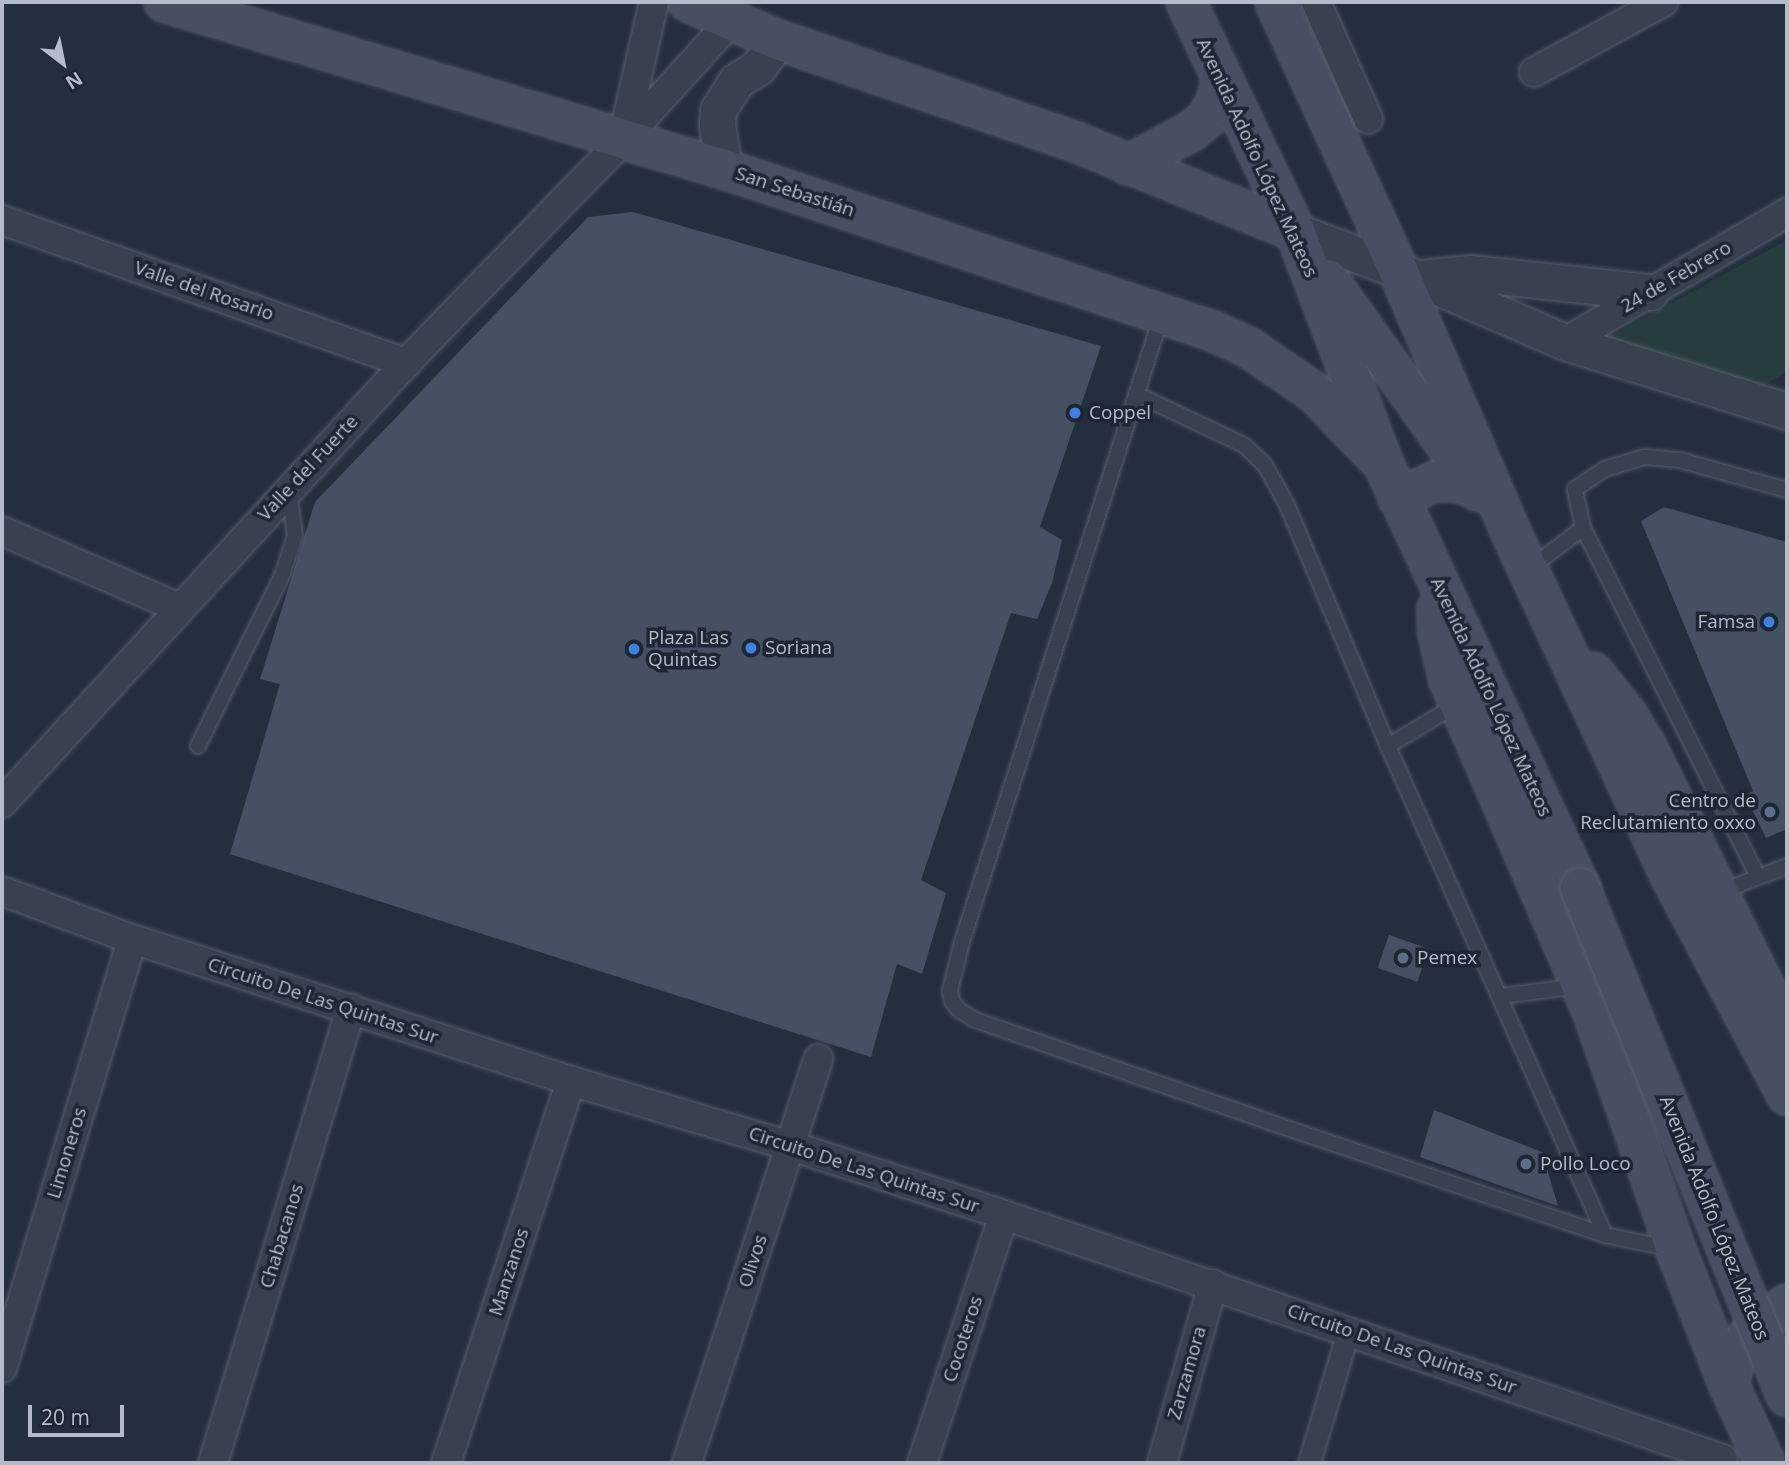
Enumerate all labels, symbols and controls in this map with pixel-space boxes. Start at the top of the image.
north arrow [28,28,98,98]
street label: Avenida Adolfo López Mateos [1191,35,1323,281]
text: N [61,66,88,96]
street label: San Sebastián [733,162,857,222]
street label: 24 de Febrero [1617,236,1735,318]
street label: Valle del Rosario [131,256,277,326]
place label: Coppel [1089,402,1151,424]
marker: Coppel [1067,405,1083,421]
street label: Valle del Fuerte [253,410,363,526]
street label: Avenida Adolfo López Mateos [1425,574,1557,820]
place label: Famsa [1697,611,1755,633]
marker: Famsa [1761,614,1777,630]
place label: Plaza Las Quintas [648,627,729,671]
place label: Soriana [765,637,832,659]
marker: Soriana [743,640,759,656]
marker: Plaza Las Quintas [626,641,642,657]
place label: Centro de Reclutamiento oxxo [1580,790,1756,834]
marker: Centro de Reclutamiento oxxo [1762,804,1778,820]
place label: Pemex [1417,947,1477,969]
marker: Pemex [1395,950,1411,966]
street label: Circuito De Las Quintas Sur [205,953,441,1049]
street label: Avenida Adolfo López Mateos [1654,1093,1774,1343]
street label: Limoneros [42,1105,92,1201]
street label: Circuito De Las Quintas Sur [746,1122,982,1218]
place label: Pollo Loco [1540,1153,1631,1175]
marker: Pollo Loco [1518,1156,1534,1172]
street label: Chabacanos [255,1181,309,1291]
street label: Manzanos [484,1225,534,1319]
street label: Olivos [734,1232,772,1290]
street label: Cocoteros [938,1293,988,1385]
street label: Circuito De Las Quintas Sur [1284,1299,1520,1399]
street label: Zarzamora [1163,1324,1211,1422]
scale bar [32,1392,128,1436]
text: 20 m [41,1403,90,1431]

